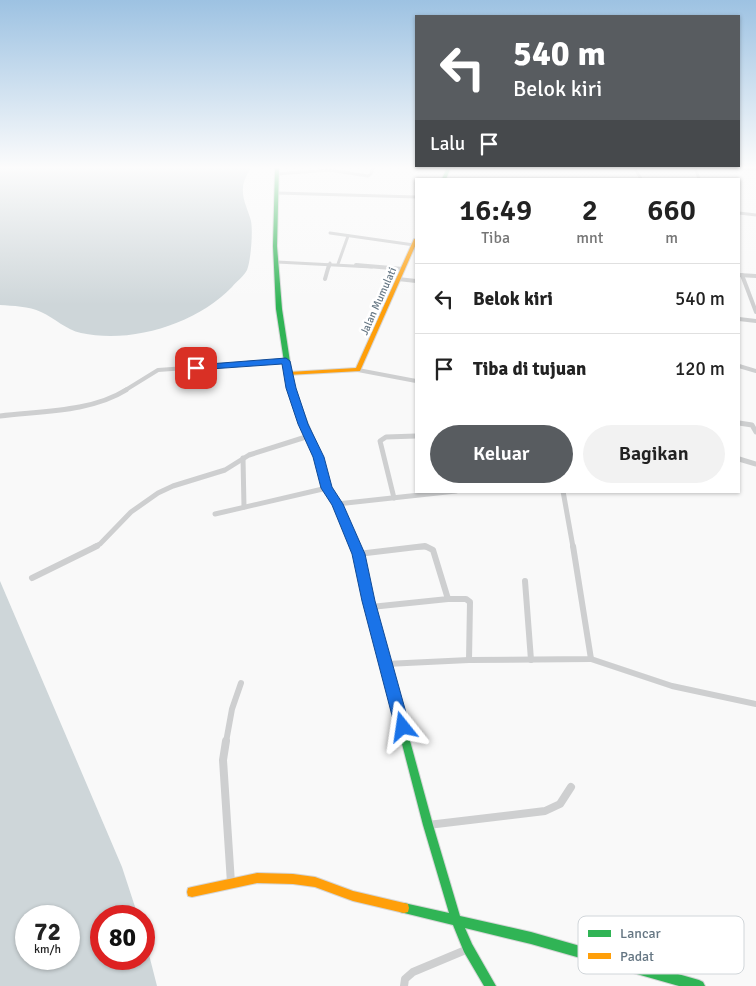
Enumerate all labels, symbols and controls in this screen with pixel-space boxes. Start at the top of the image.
text: 540 m [513,32,606,75]
icon: left [430,35,495,100]
text: Belok kiri [513,75,602,102]
icon: arrive [475,130,503,158]
text: Lalu [430,132,465,156]
text: 16:49 [459,192,532,229]
text: 2 [582,192,598,229]
text: 660 [647,192,696,229]
text: Tiba [481,228,510,248]
text: mnt [576,228,603,248]
text: m [665,228,678,248]
street label: Jalan Mumulati [358,265,399,337]
icon: left [430,285,458,313]
text: Belok kiri [473,287,553,311]
text: 540 m [675,287,725,311]
pin [175,347,217,389]
icon: arrive [182,354,210,382]
icon: arrive [430,355,458,383]
text: Tiba di tujuan [473,357,586,381]
text: 120 m [675,357,725,381]
button: Keluar [430,425,573,483]
button: Bagikan [583,425,725,483]
position arrow [376,700,428,752]
speed limit sign: 80 [90,905,155,970]
text: 72 [34,916,61,947]
legend [578,916,744,974]
text: Lancar [620,925,662,942]
text: km/h [34,942,61,957]
text: Padat [620,948,654,965]

